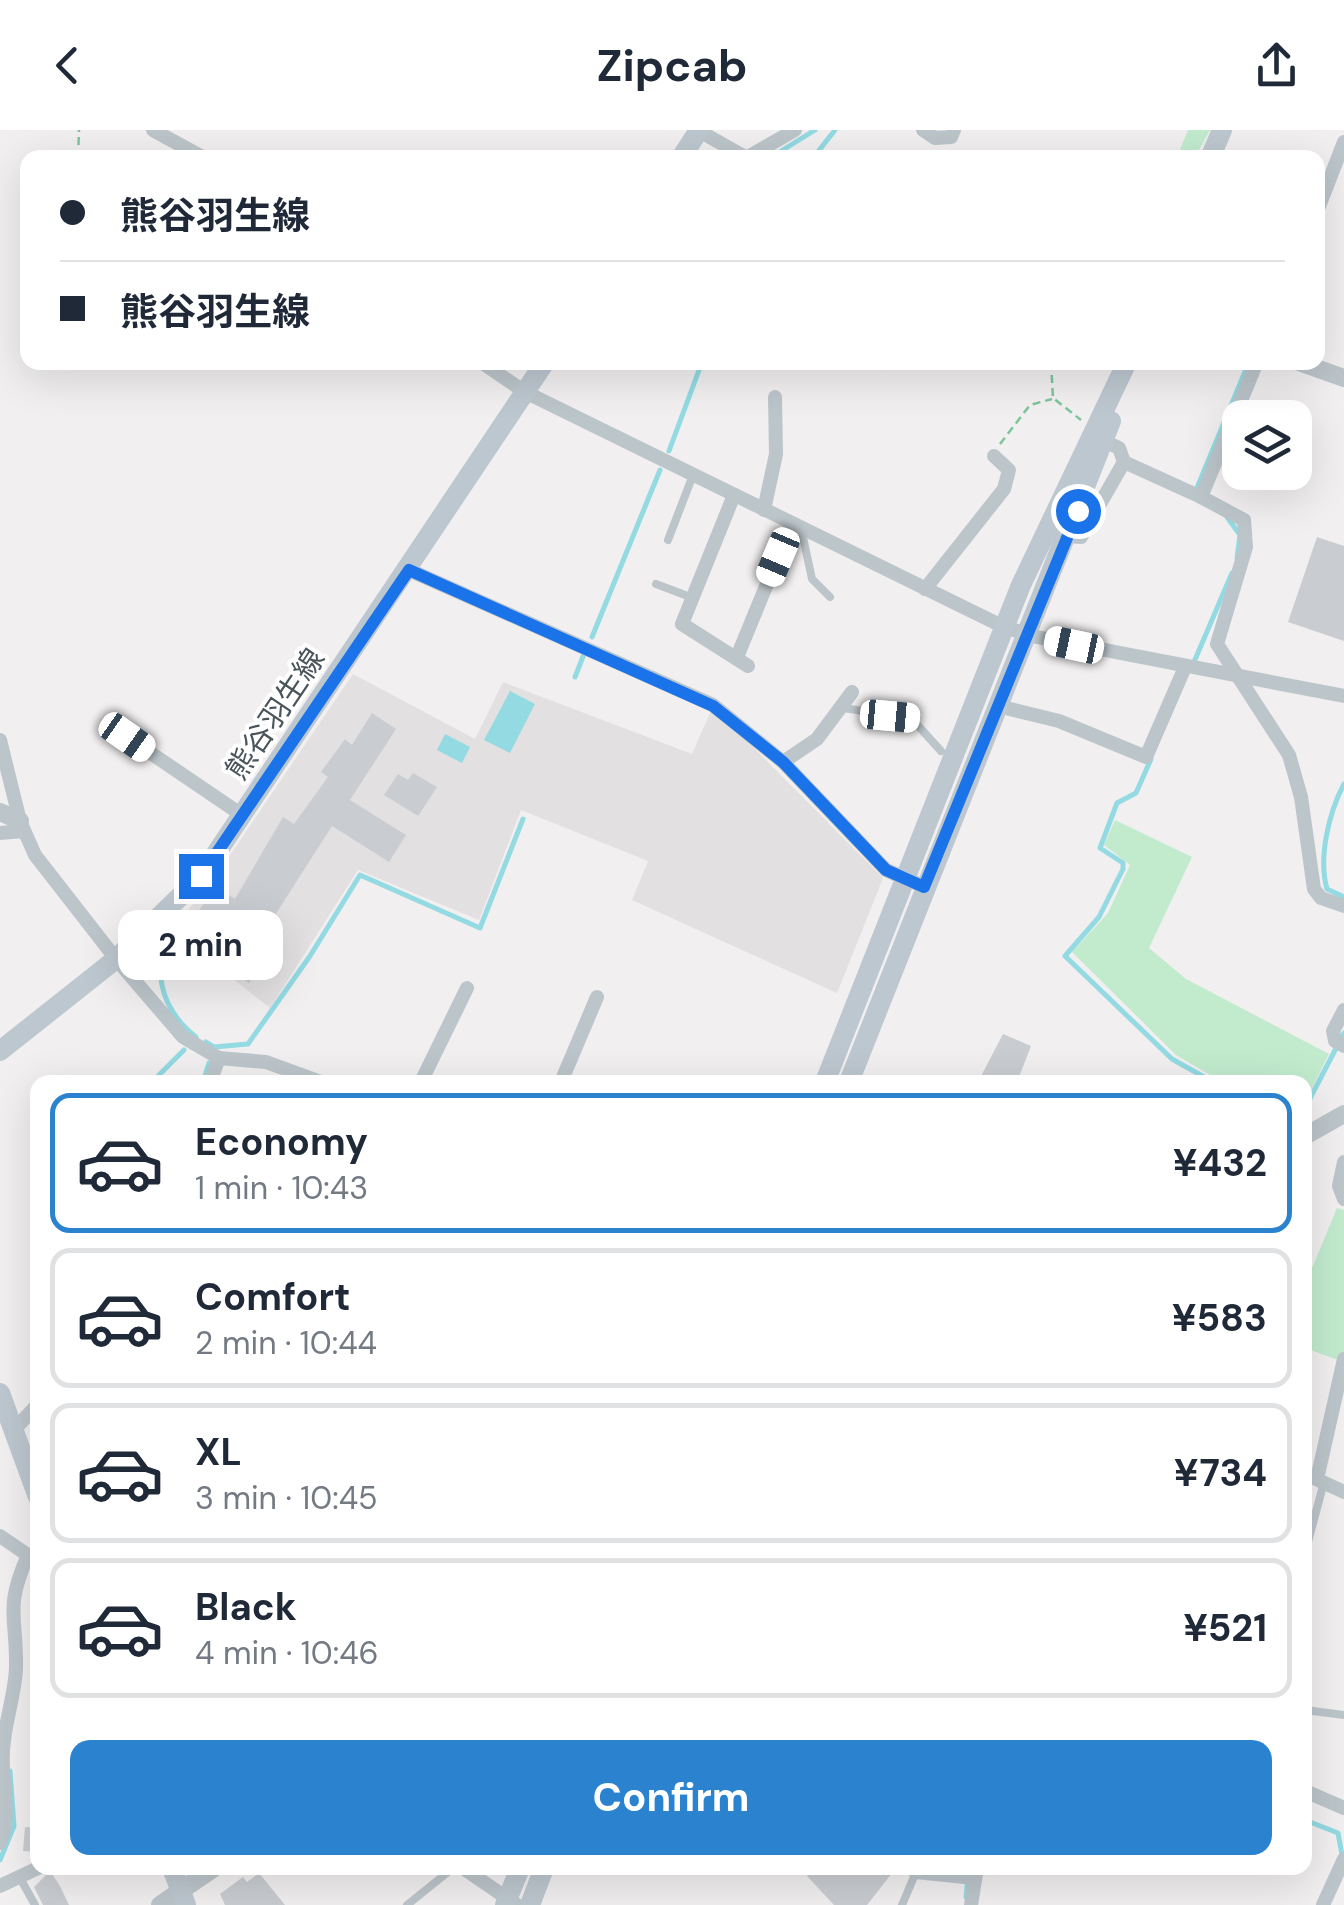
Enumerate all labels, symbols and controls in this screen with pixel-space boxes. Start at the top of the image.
text: Zipcab [597,36,747,95]
icon: back [40,38,95,93]
icon: share [1249,38,1304,93]
text: 熊谷羽生線 [120,191,310,241]
text: 熊谷羽生線 [120,287,310,337]
map controls [1222,400,1312,490]
button: layers [1222,400,1312,490]
route start [1056,489,1101,534]
car [752,524,804,590]
car [1042,624,1106,666]
street label: 熊谷羽生線 [217,641,333,787]
car [859,698,921,734]
car [94,708,160,766]
route end [179,854,224,899]
callout: 2 min [119,911,284,981]
text: 2 min [158,924,243,966]
text: Economy [195,1117,368,1167]
icon: car [75,1118,165,1208]
text: ¥432 [1173,1138,1267,1188]
text: 1 min · 10:43 [195,1167,368,1209]
text: Comfort [195,1272,351,1322]
icon: car [75,1273,165,1363]
text: ¥583 [1172,1293,1267,1343]
text: 2 min · 10:44 [195,1322,377,1364]
text: XL [195,1427,242,1477]
icon: car [75,1428,165,1518]
text: ¥734 [1174,1448,1267,1498]
text: 3 min · 10:45 [195,1477,378,1519]
text: Black [195,1582,297,1632]
icon: car [75,1583,165,1673]
text: ¥521 [1183,1603,1267,1653]
text: 4 min · 10:46 [195,1632,379,1674]
button: Confirm [70,1740,1272,1855]

